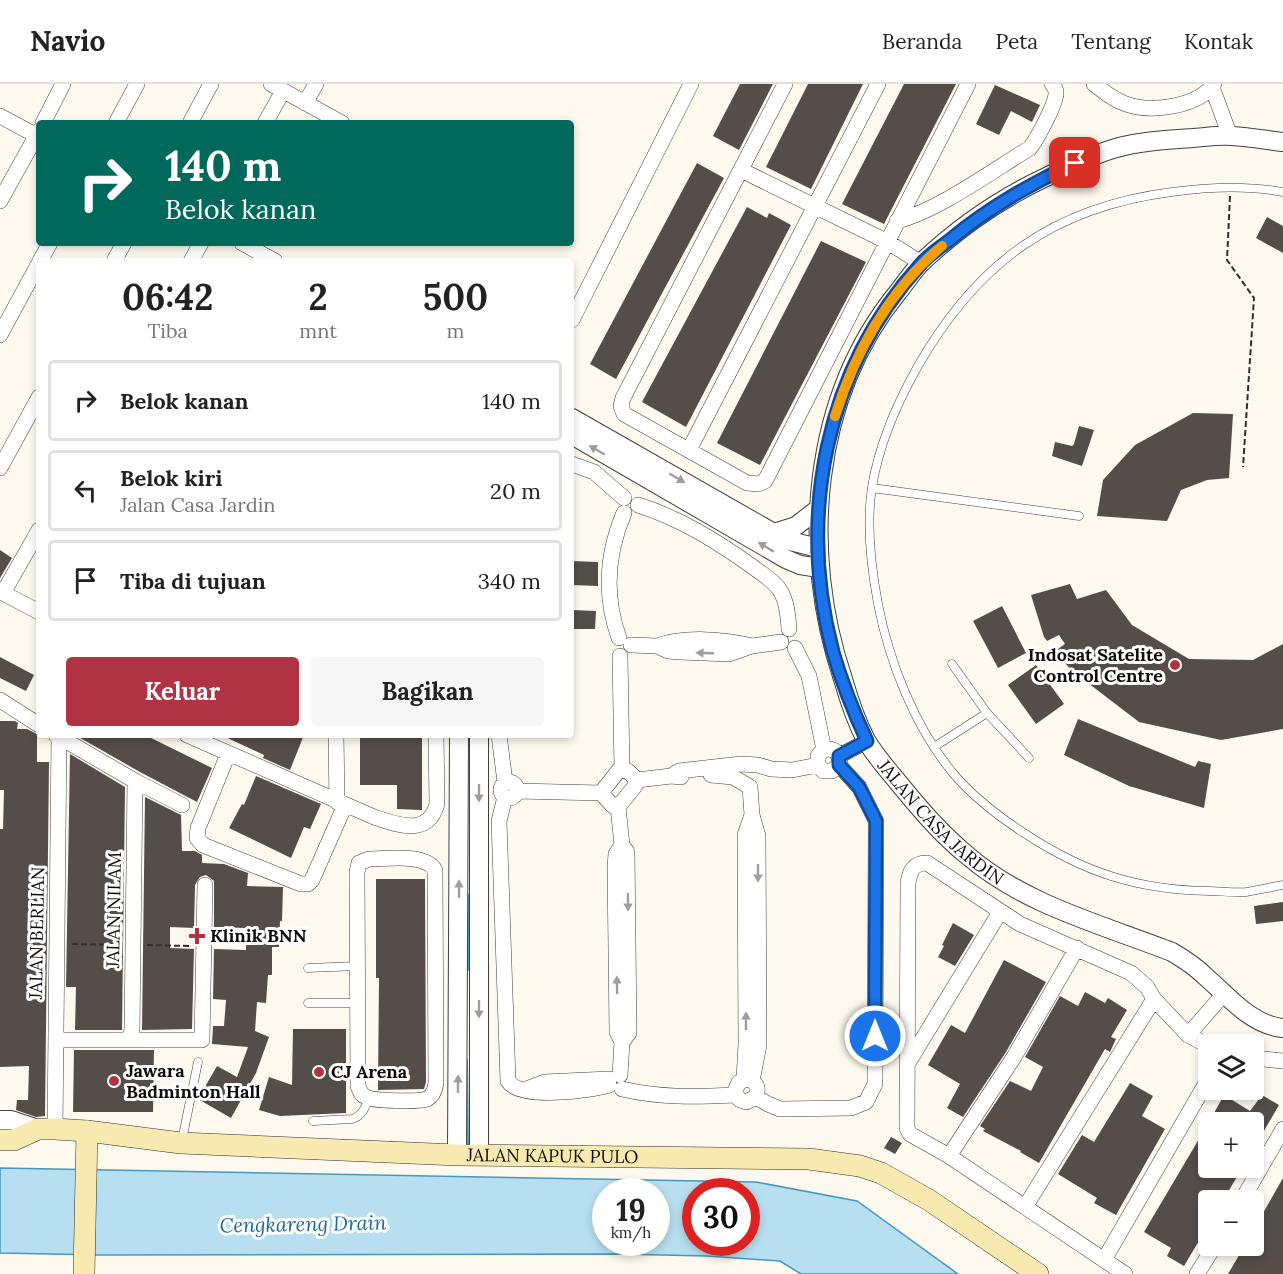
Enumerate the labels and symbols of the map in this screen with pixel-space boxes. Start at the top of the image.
pin [1049,137,1100,188]
one-way arrow [588,445,605,455]
one-way arrow [669,473,686,483]
one-way arrow [758,541,774,552]
place label: Indosat Satelite Control Centre [1028,643,1163,687]
one-way arrow [695,648,714,658]
marker: Indosat Satelite Control Centre [1168,658,1182,672]
street label: JALAN CASA JARDIN [872,754,1008,890]
one-way arrow [474,784,484,803]
street label: JALAN NILAM [101,852,126,969]
one-way arrow [753,864,763,883]
street label: JALAN BERLIAN [24,866,49,1001]
one-way arrow [454,879,464,898]
one-way arrow [623,892,633,911]
place label: Klinik BNN [210,924,307,947]
marker: Klinik BNN [188,927,206,945]
one-way arrow [612,976,622,995]
one-way arrow [474,1000,484,1019]
position arrow [843,1004,907,1068]
one-way arrow [741,1012,751,1031]
place label: Jawara Badminton Hall [126,1059,261,1103]
place label: CJ Arena [331,1060,408,1083]
marker: CJ Arena [312,1065,326,1079]
marker: Jawara Badminton Hall [107,1074,121,1088]
one-way arrow [453,1074,463,1093]
street label: JALAN KAPUK PULO [465,1143,639,1168]
speed limit sign: 30 [682,1178,760,1256]
water label: Cengkareng Drain [219,1210,387,1237]

